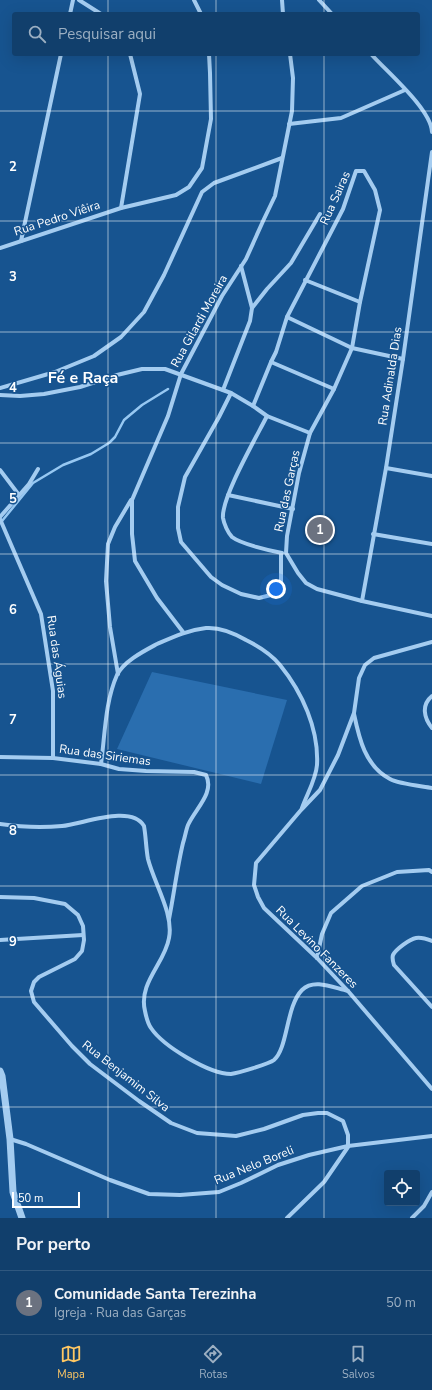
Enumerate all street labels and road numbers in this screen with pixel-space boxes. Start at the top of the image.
street label: Rua Sairas [316,168,354,227]
street label: Rua Pedro Viêira [12,197,102,239]
street label: Rua Gilardi Moreira [167,272,231,370]
street label: Rua Adinalda Dias [374,325,406,426]
street label: Rua das Garças [271,448,304,533]
street label: Rua das Águias [43,614,71,700]
street label: Rua das Siriemas [58,741,152,769]
street label: Rua Levino Fanzeres [272,902,362,992]
street label: Rua Benjamim Silva [79,1037,173,1115]
street label: Rua Nelo Boreli [212,1142,296,1188]

